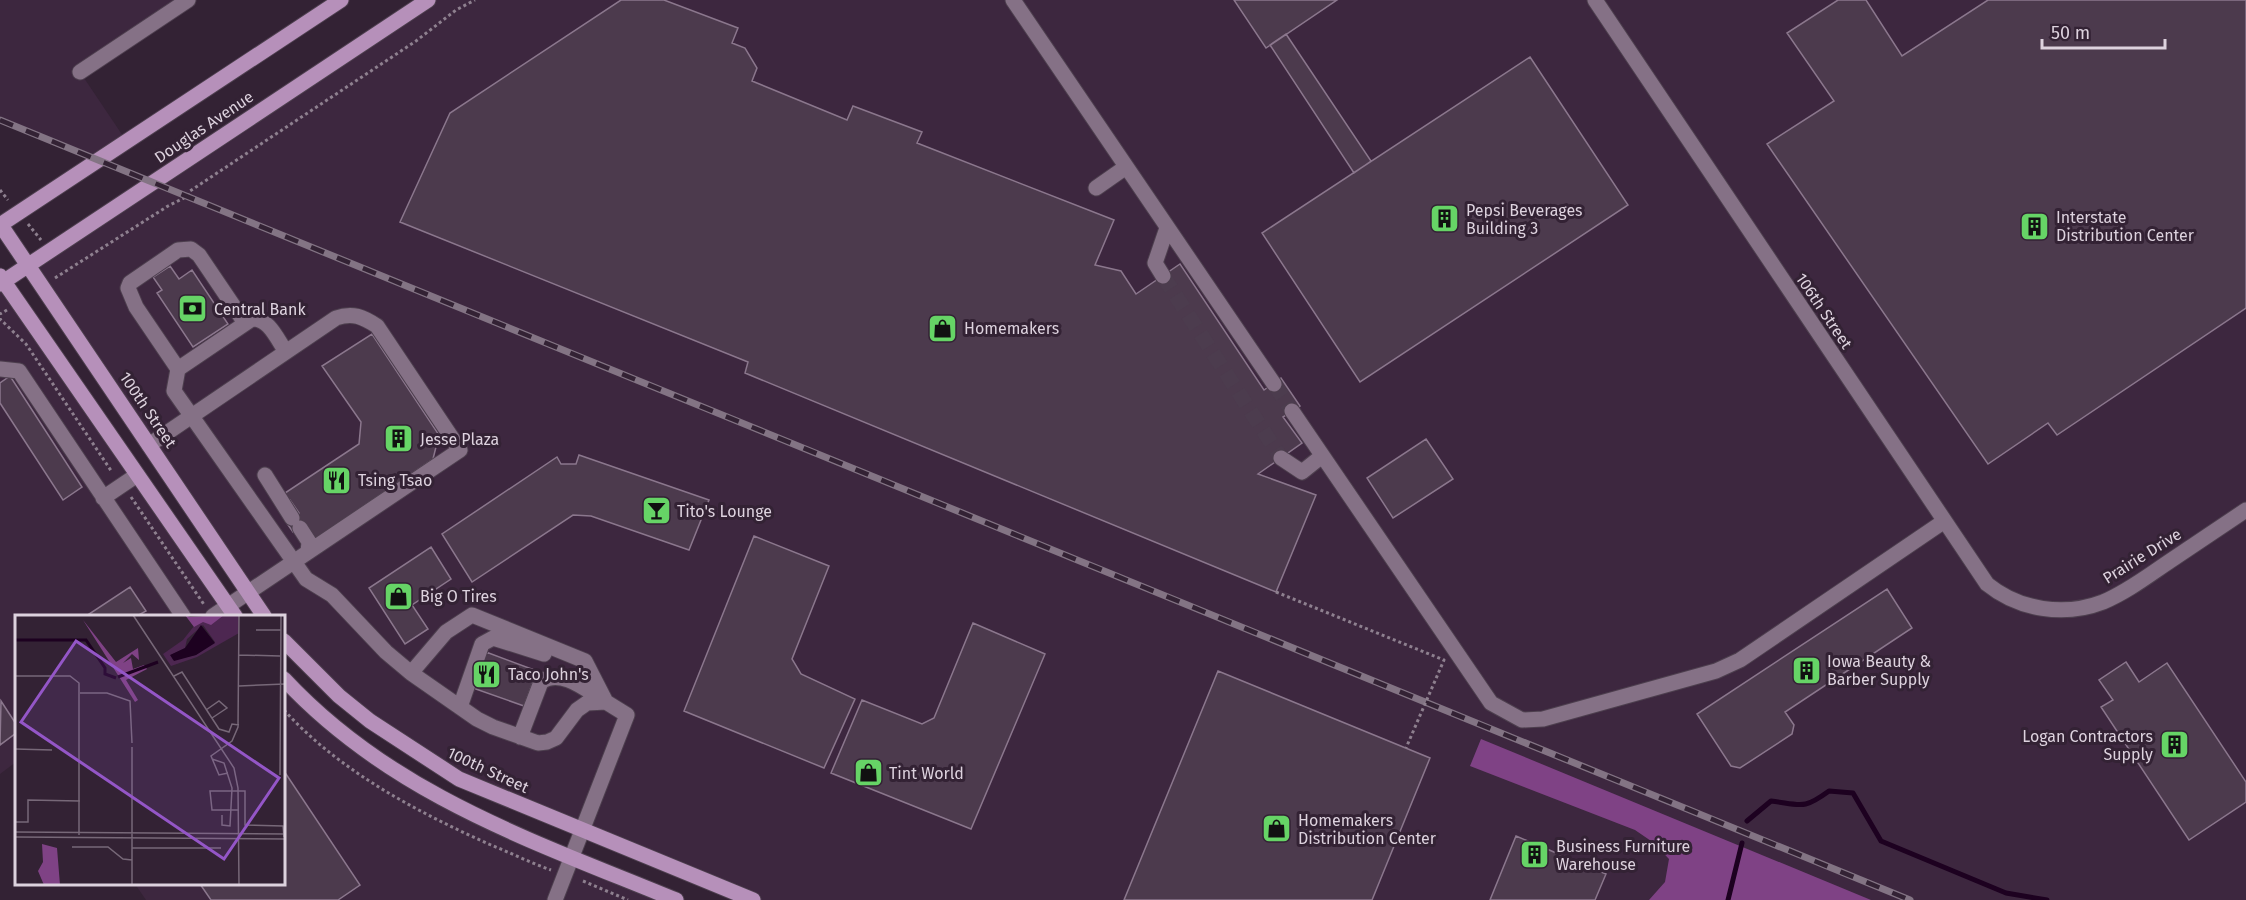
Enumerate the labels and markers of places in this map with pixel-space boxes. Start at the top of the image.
place label: Pepsi Beverages Building 3 [1466,201,1583,238]
building icon: Pepsi Beverages Building 3 [1429,203,1461,235]
place label: Interstate Distribution Center [2056,208,2195,245]
building icon: Interstate Distribution Center [2019,210,2051,242]
bank icon: Central Bank [177,293,209,325]
place label: Central Bank [214,300,306,319]
shop icon: Homemakers [927,312,959,344]
place label: Homemakers [964,319,1059,338]
building icon: Jesse Plaza [383,423,415,455]
place label: Jesse Plaza [420,430,499,449]
restaurant icon: Tsing Tsao [321,464,353,496]
place label: Tsing Tsao [358,471,432,490]
bar icon: Tito's Lounge [640,495,672,527]
place label: Tito's Lounge [677,502,772,521]
shop icon: Big O Tires [383,580,415,612]
place label: Big O Tires [420,587,497,606]
place label: Iowa Beauty & Barber Supply [1827,652,1931,689]
building icon: Iowa Beauty & Barber Supply [1790,654,1822,686]
restaurant icon: Taco John's [471,658,503,690]
place label: Taco John's [508,665,589,684]
place label: Logan Contractors Supply [2022,727,2153,764]
building icon: Logan Contractors Supply [2158,729,2190,761]
shop icon: Tint World [852,757,884,789]
place label: Tint World [889,764,964,783]
place label: Homemakers Distribution Center [1298,811,1437,848]
shop icon: Homemakers Distribution Center [1261,813,1293,845]
place label: Business Furniture Warehouse [1556,837,1690,874]
building icon: Business Furniture Warehouse [1519,839,1551,871]

